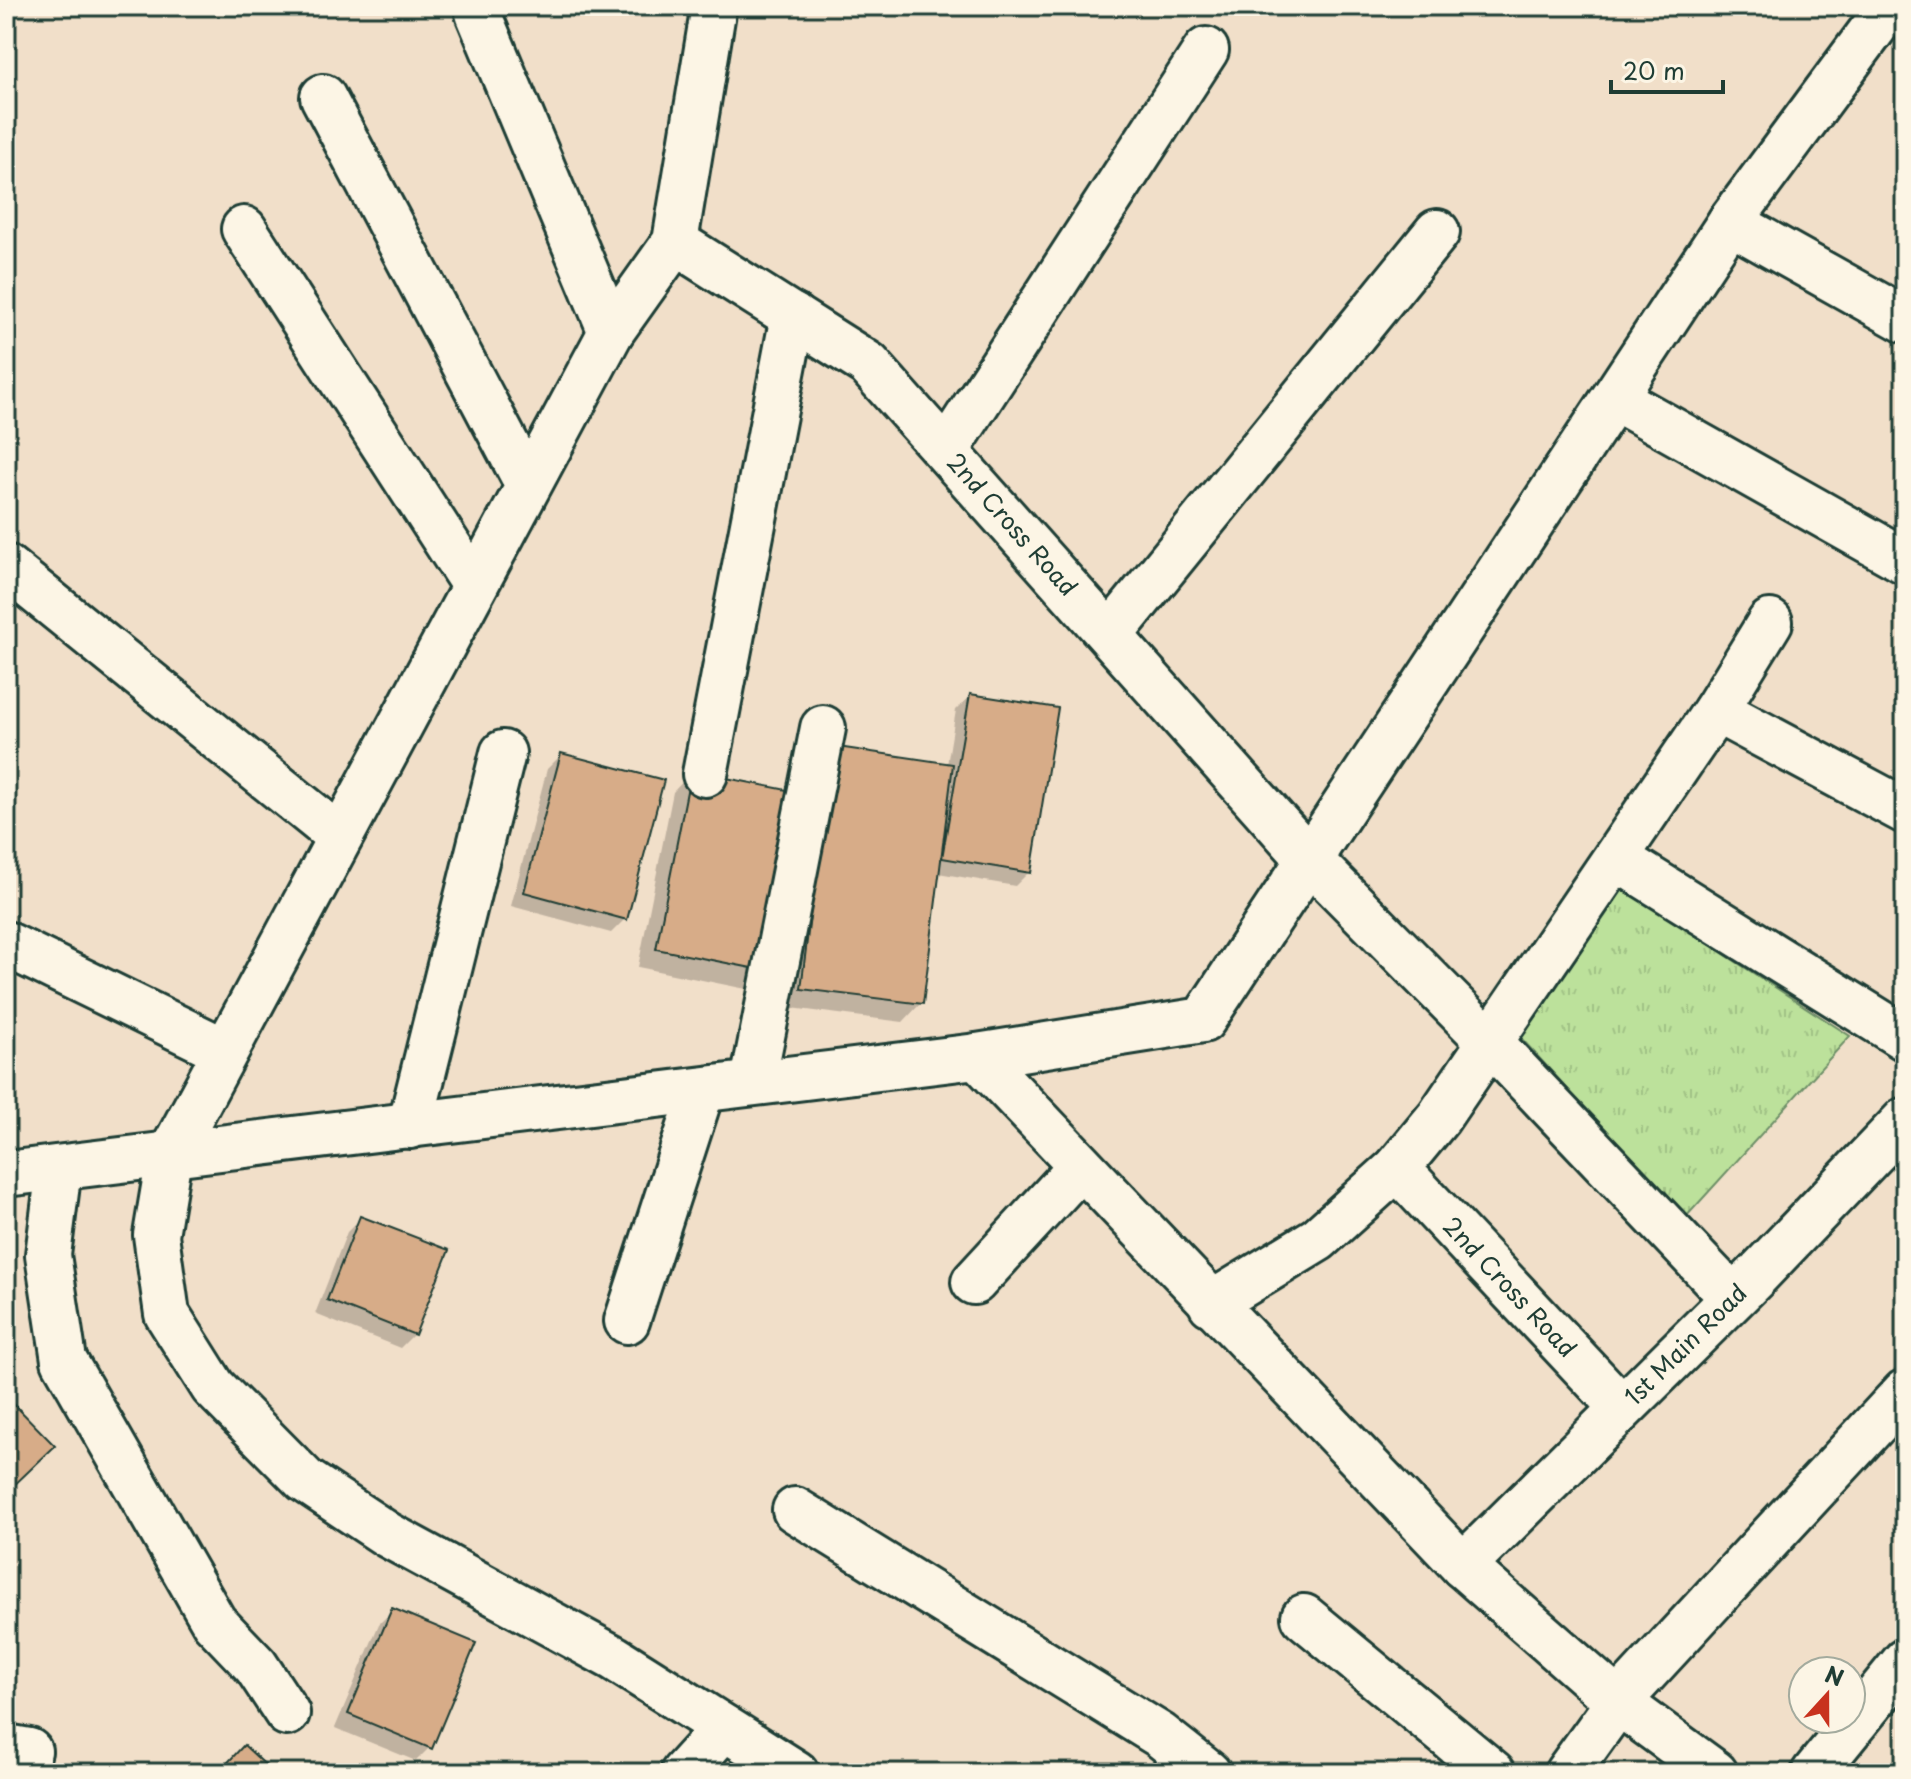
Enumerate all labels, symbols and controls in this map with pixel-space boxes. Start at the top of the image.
scale bar [1611,44,1723,94]
text: 20 m [1623,52,1685,88]
street label: 2nd Cross Road [939,444,1087,603]
street label: 2nd Cross Road [1436,1208,1586,1365]
street label: 1st Main Road [1615,1275,1754,1413]
north arrow [1787,1655,1867,1735]
text: N [1821,1656,1849,1693]

